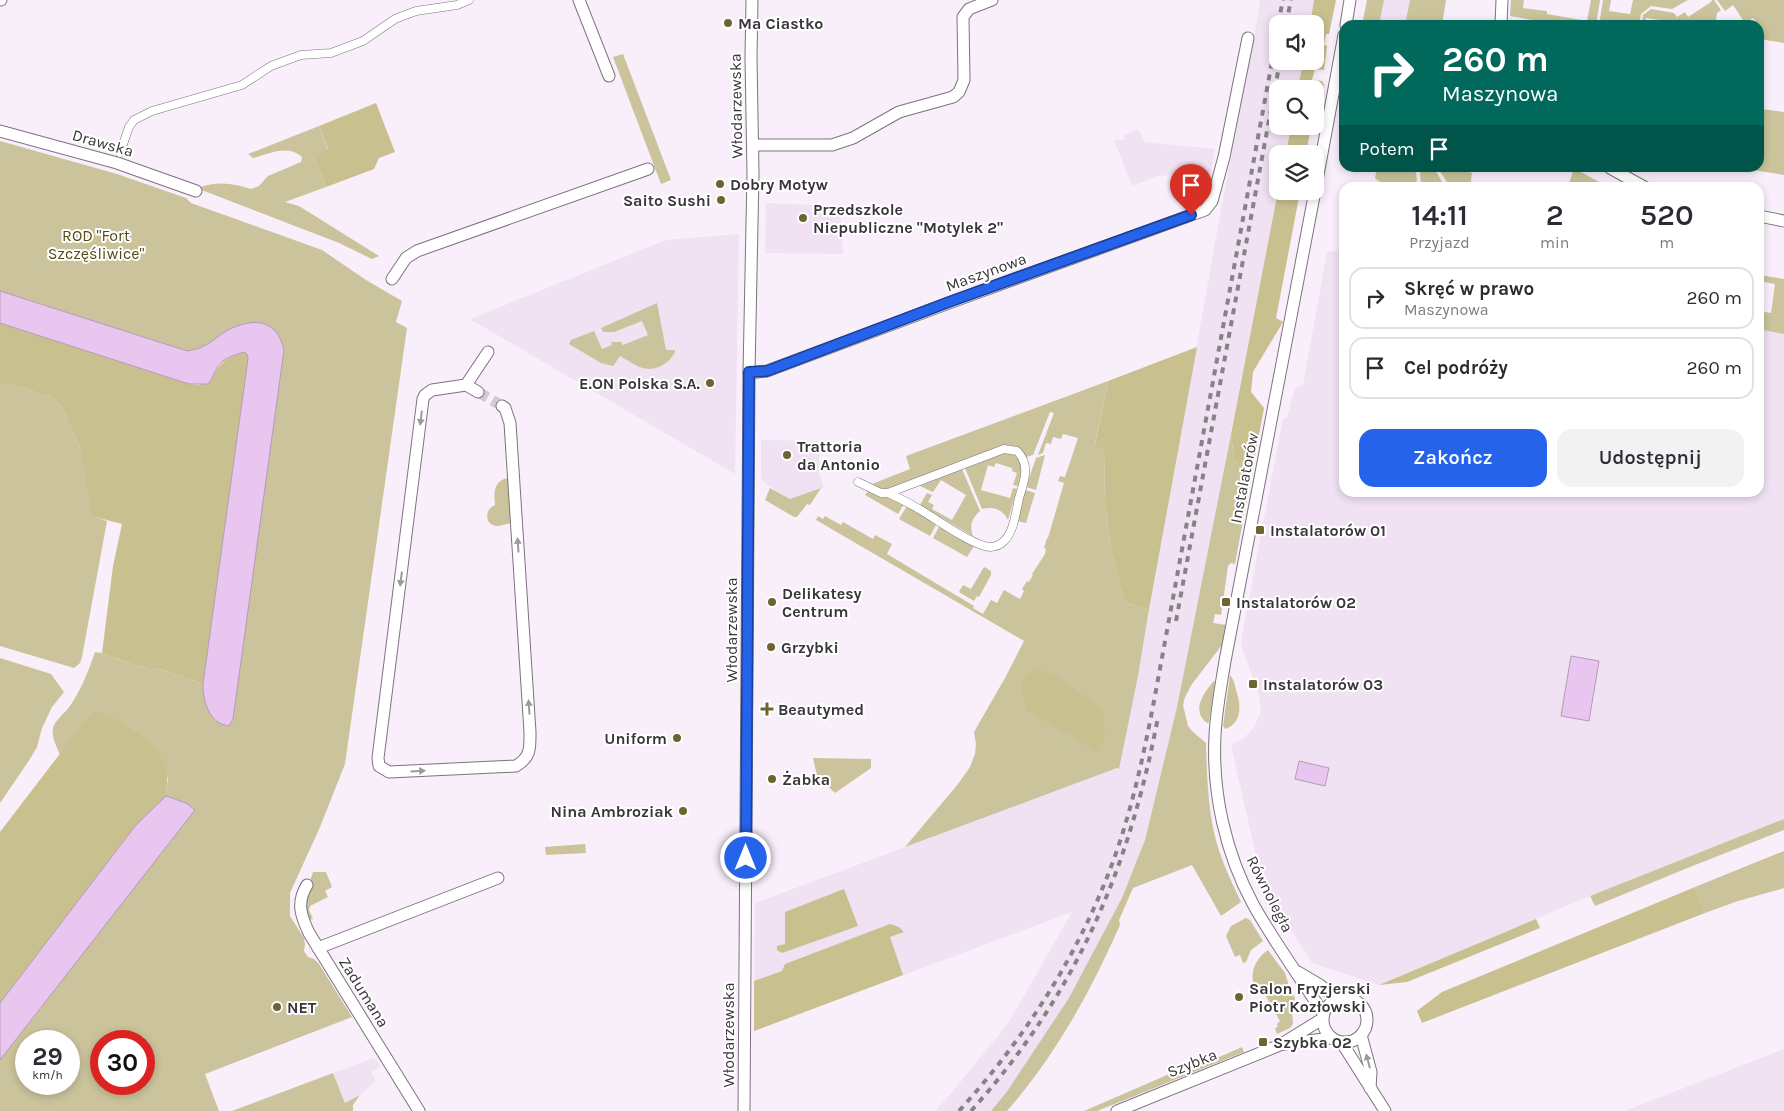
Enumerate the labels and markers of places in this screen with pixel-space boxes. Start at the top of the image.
place label: Ma Ciastko [738,14,823,33]
marker: Ma Ciastko [722,17,734,29]
pin [1170,164,1212,215]
place label: Dobry Motyw [730,175,828,194]
marker: Dobry Motyw [714,178,726,190]
place label: Saito Sushi [623,191,711,210]
marker: Saito Sushi [715,194,727,206]
place label: Przedszkole Niepubliczne "Motylek 2" [813,200,1003,237]
marker: Przedszkole Niepubliczne "Motylek 2" [797,212,809,224]
place label: E.ON Polska S.A. [579,374,701,393]
marker: E.ON Polska S.A. [704,377,716,389]
place label: Trattoria da Antonio [797,437,880,474]
marker: Trattoria da Antonio [781,449,793,461]
place label: Instalatorów 01 [1270,521,1386,540]
marker: Instalatorów 01 [1254,524,1266,536]
place label: Delikatesy Centrum [782,584,861,621]
place label: Instalatorów 02 [1236,593,1356,612]
marker: Delikatesy Centrum [766,596,778,608]
marker: Instalatorów 02 [1220,596,1232,608]
place label: Grzybki [781,638,839,657]
marker: Grzybki [765,641,777,653]
place label: Instalatorów 03 [1263,675,1383,694]
marker: Instalatorów 03 [1247,678,1259,690]
place label: Beautymed [778,700,864,719]
marker: Beautymed [760,702,774,716]
place label: Uniform [604,729,667,748]
marker: Uniform [671,732,683,744]
place label: Żabka [782,770,830,789]
marker: Żabka [766,773,778,785]
place label: Nina Ambroziak [551,802,674,821]
marker: Nina Ambroziak [677,805,689,817]
place label: Salon Fryzjerski Piotr Kozłowski [1249,979,1371,1016]
marker: Salon Fryzjerski Piotr Kozłowski [1233,991,1245,1003]
place label: NET [287,998,317,1017]
marker: NET [271,1001,283,1013]
place label: Szybka 02 [1273,1033,1352,1052]
marker: Szybka 02 [1257,1036,1269,1048]

